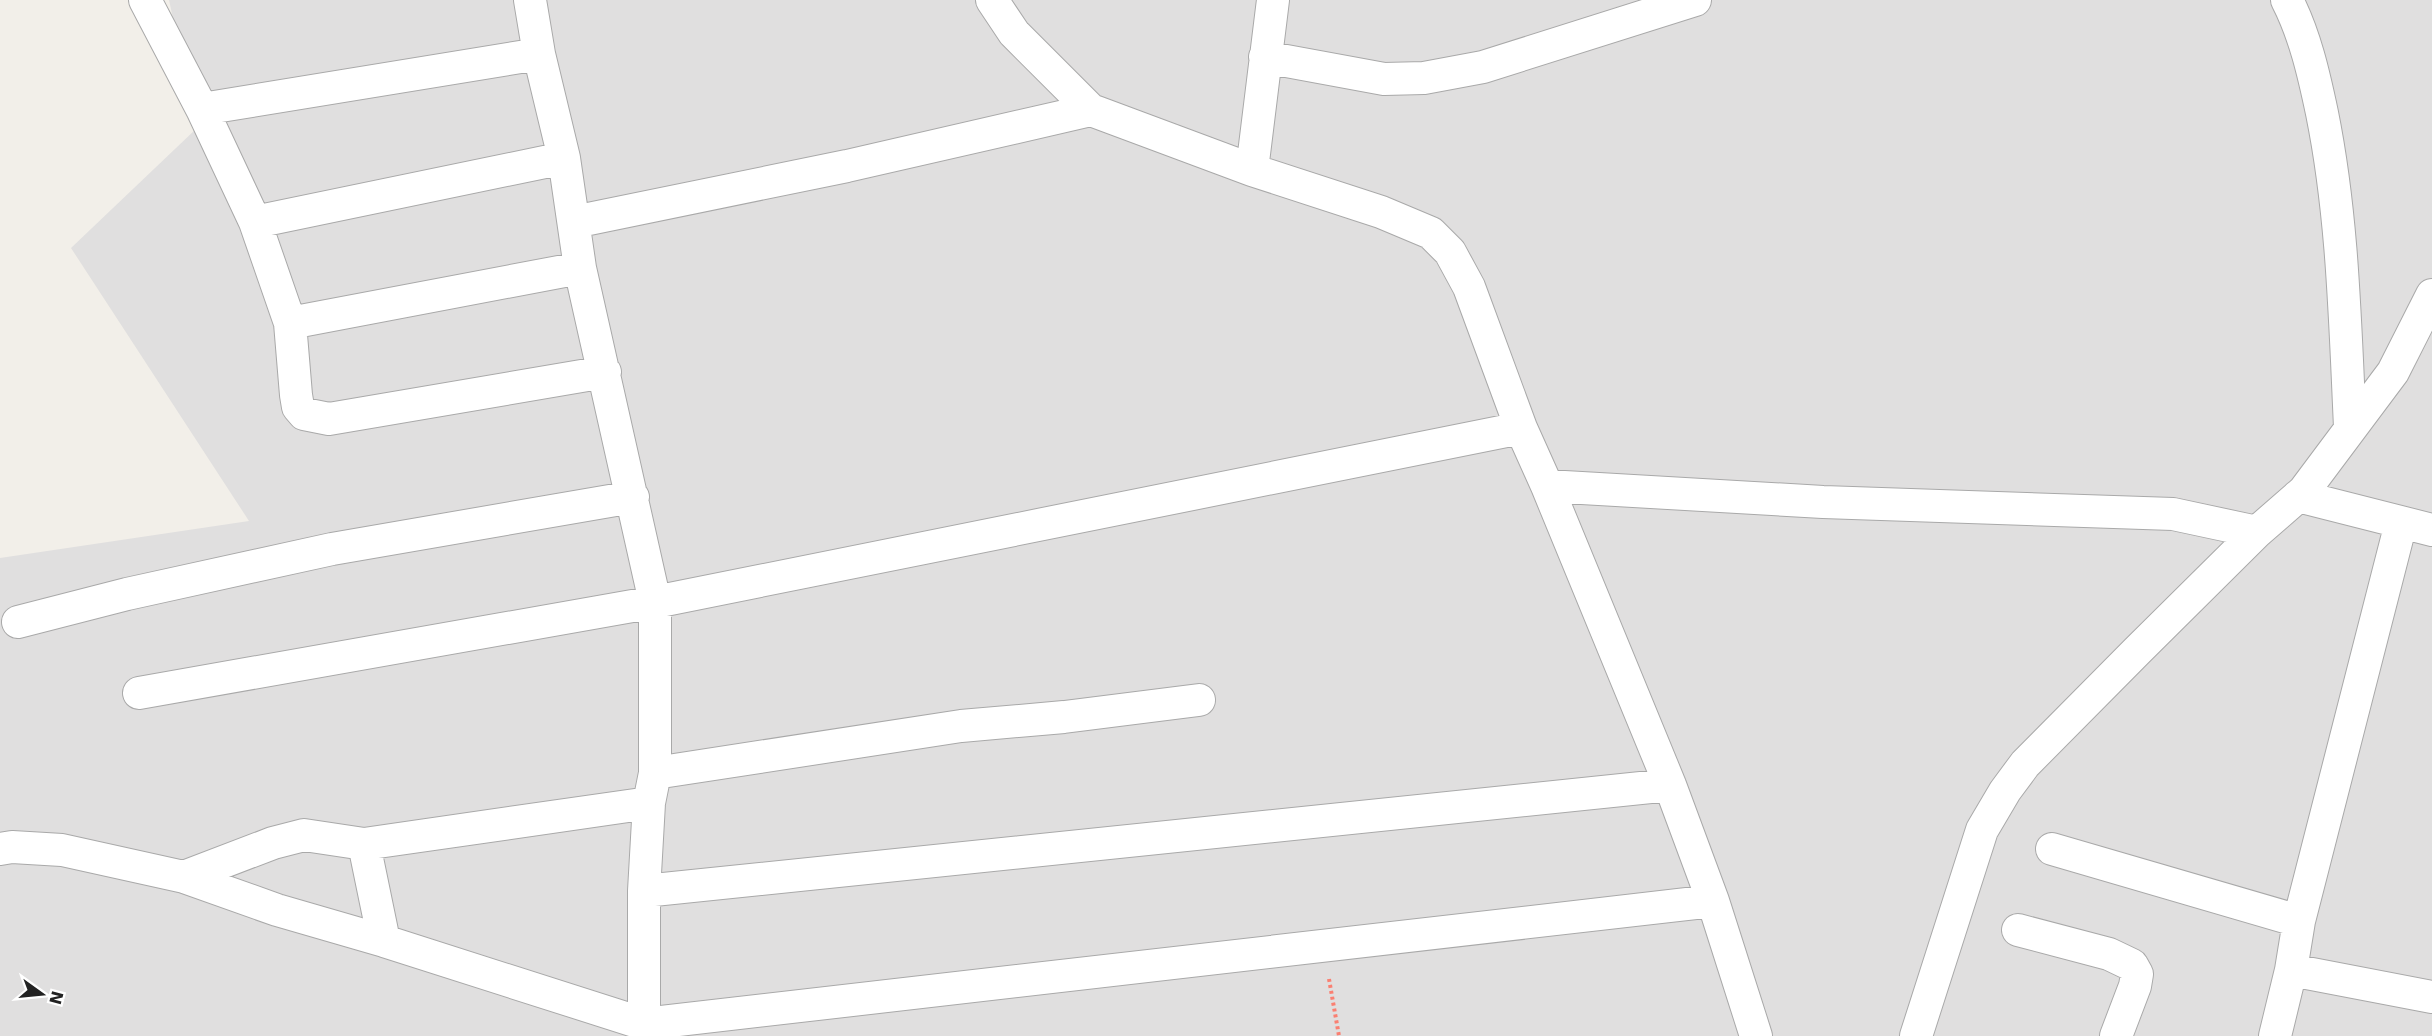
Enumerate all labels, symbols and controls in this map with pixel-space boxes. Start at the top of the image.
north arrow [12,964,72,1024]
text: N [45,989,67,1007]

